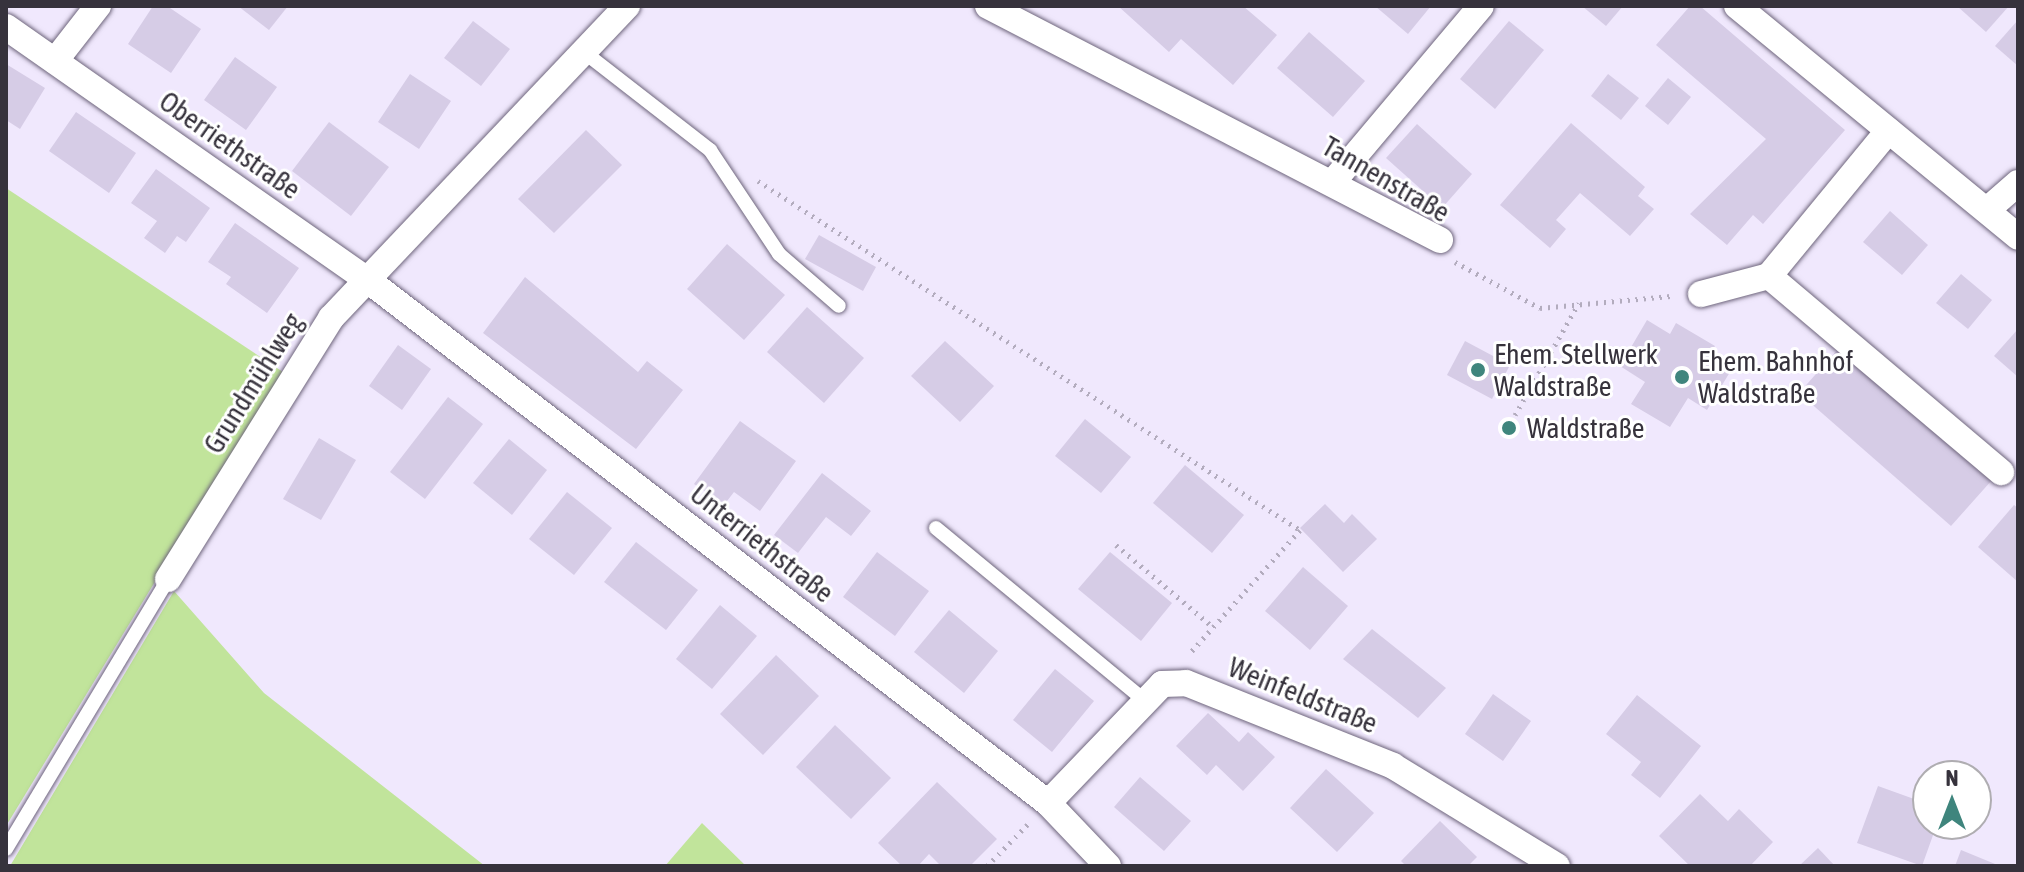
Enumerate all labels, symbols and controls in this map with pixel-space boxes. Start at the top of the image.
street label: Oberriethstraße [153,84,307,206]
street label: Tannenstraße [1316,129,1456,229]
street label: Grundmühlweg [197,307,309,459]
place label: Ehem. Stellwerk Waldstraße [1494,337,1658,403]
place label: Ehem. Bahnhof Waldstraße [1698,344,1853,410]
marker: Ehem. Stellwerk Waldstraße [1469,361,1487,379]
marker: Ehem. Bahnhof Waldstraße [1673,368,1691,386]
place label: Waldstraße [1527,411,1644,445]
marker: Waldstraße [1498,417,1520,439]
street label: Unterriethstraße [684,477,840,609]
street label: Weinfeldstraße [1224,650,1382,740]
north arrow [1912,760,1992,840]
text: N [1946,765,1958,791]

